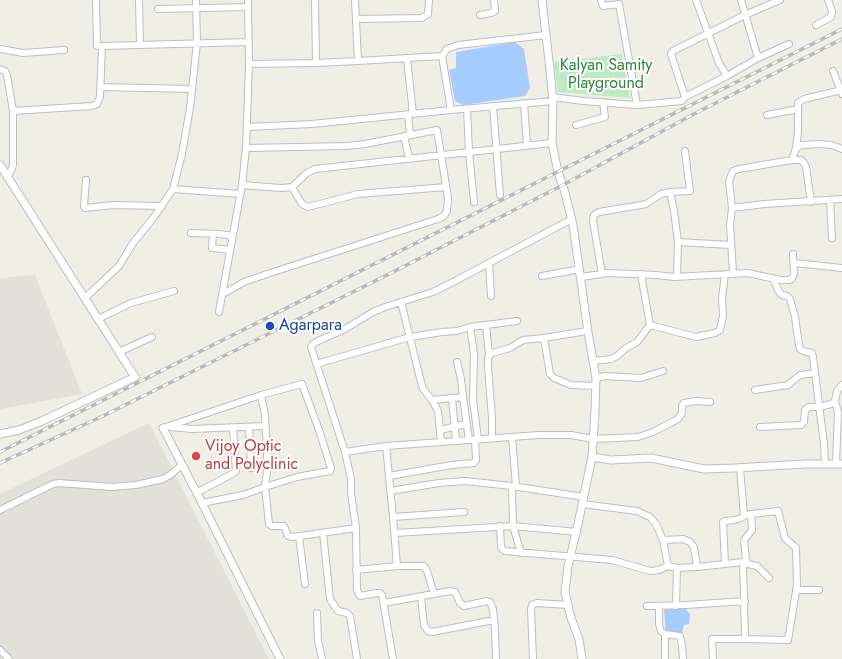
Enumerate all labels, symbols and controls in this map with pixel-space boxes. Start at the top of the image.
park label: Kalyan Samity Playground [560,56,652,94]
place label: Agarpara [279,316,342,336]
marker: Agarpara [264,320,276,332]
place label: Vijoy Optic and Polyclinic [205,437,298,475]
marker: Vijoy Optic and Polyclinic [190,450,202,462]

